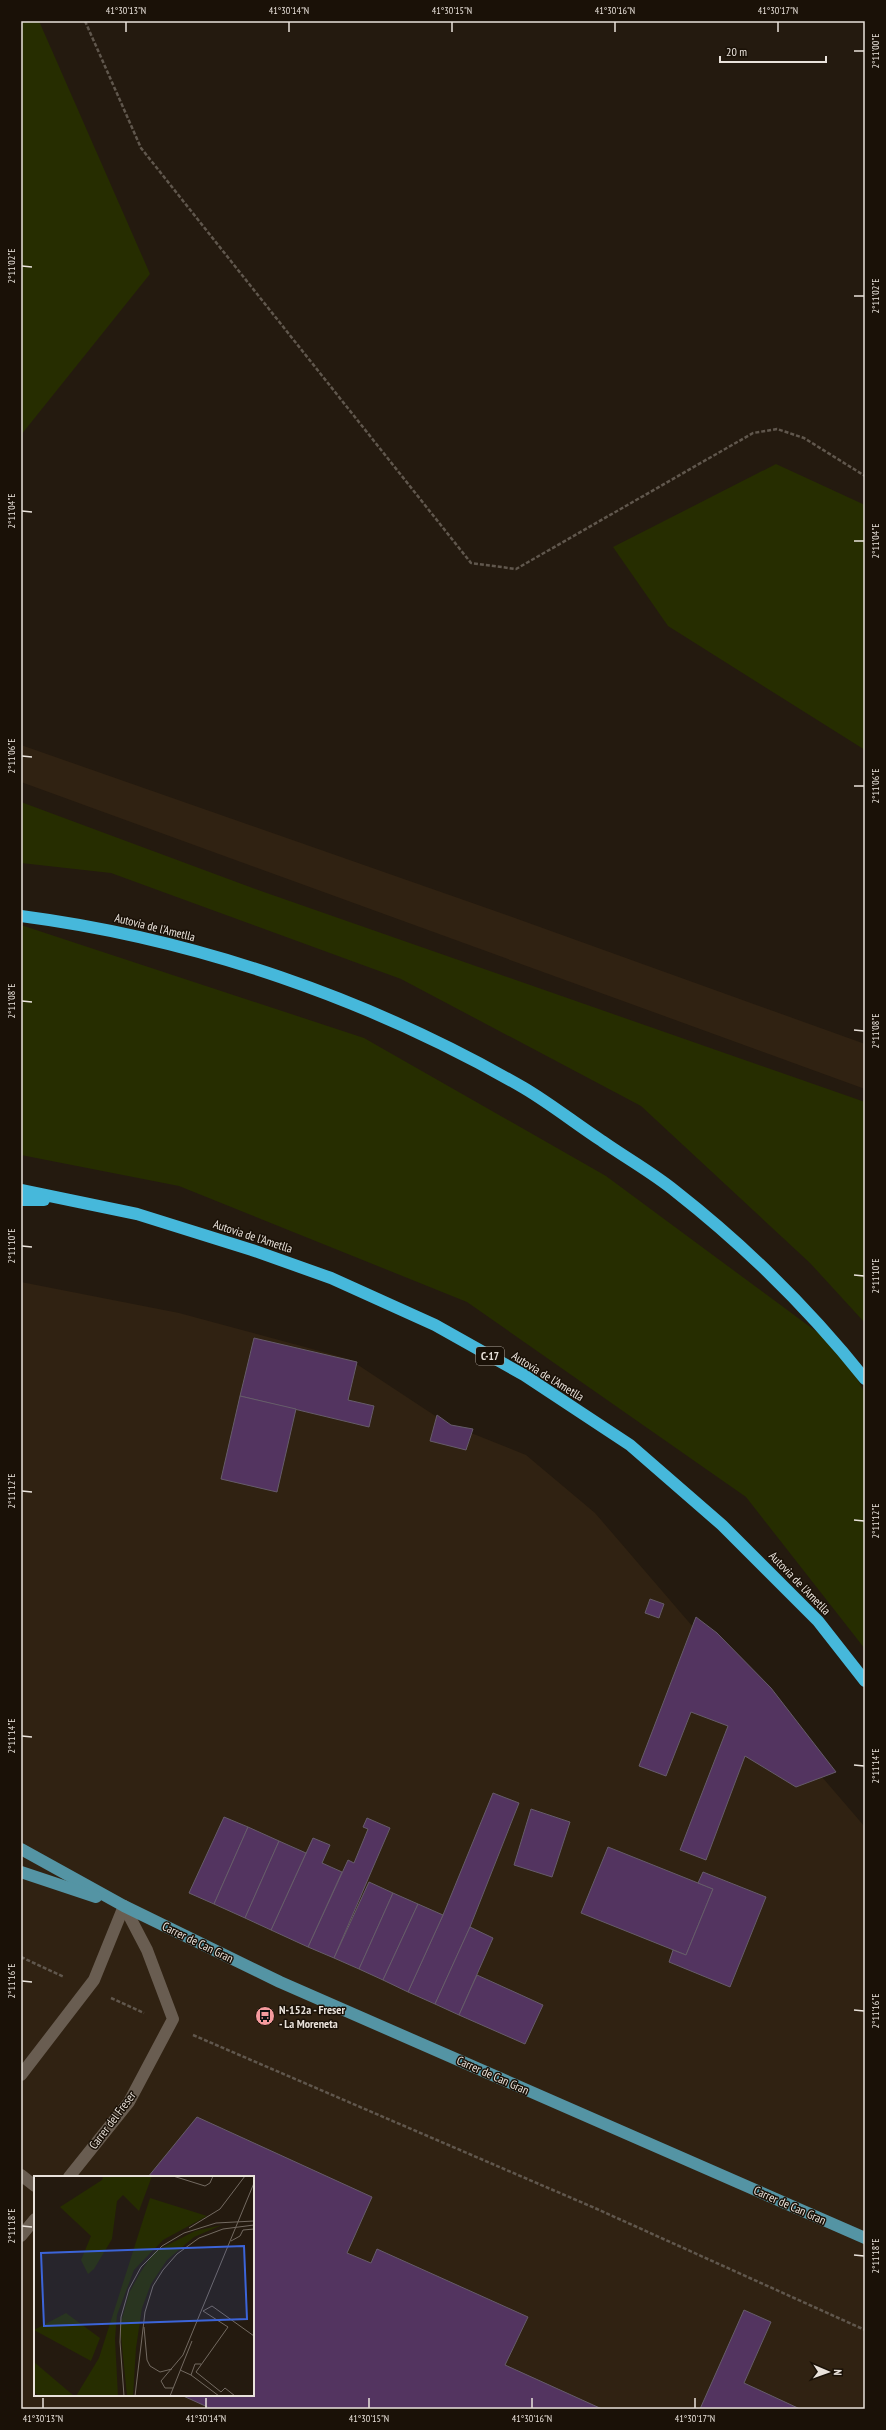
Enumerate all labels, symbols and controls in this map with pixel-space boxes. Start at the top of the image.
text: 41°30'13"N [106,4,146,17]
text: 41°30'14"N [269,4,309,17]
text: 41°30'15"N [432,4,472,17]
text: 41°30'16"N [595,4,635,17]
text: 41°30'17"N [758,4,798,17]
text: 2°11'00"E [869,34,882,68]
scale bar [720,38,826,64]
text: 20 m [726,44,747,59]
text: 2°11'02"E [5,249,18,283]
text: 2°11'02"E [869,279,882,313]
text: 2°11'04"E [5,494,18,528]
text: 2°11'04"E [869,524,882,558]
text: 2°11'06"E [5,739,18,773]
text: 2°11'06"E [869,769,882,803]
street label: Autovia de l'Ametlla [113,910,197,944]
text: 2°11'08"E [5,984,18,1018]
text: 2°11'08"E [869,1014,882,1048]
street label: Autovia de l'Ametlla [212,1216,295,1256]
text: 2°11'10"E [5,1229,18,1263]
text: 2°11'10"E [869,1259,882,1293]
road number: C-17 [476,1347,504,1365]
street label: Autovia de l'Ametlla [509,1348,587,1404]
text: 2°11'12"E [5,1474,18,1508]
text: 2°11'12"E [869,1504,882,1538]
street label: Autovia de l'Ametlla [766,1548,834,1618]
text: 2°11'14"E [5,1719,18,1753]
text: 2°11'14"E [869,1749,882,1783]
street label: Carrer de Can Gran [160,1918,236,1966]
text: 2°11'16"E [5,1964,18,1998]
text: 2°11'16"E [869,1994,882,2028]
place label: N-152a - Freser - La Moreneta [279,2002,345,2031]
bus stop icon: N-152a - Freser - La Moreneta [254,2005,276,2027]
street label: Carrer de Can Gran [455,2052,531,2098]
street label: Carrer del Freser [85,2088,139,2152]
inset map [34,2176,254,2396]
street label: Carrer de Can Gran [752,2182,828,2228]
text: 2°11'18"E [5,2209,18,2243]
text: 2°11'18"E [869,2239,882,2273]
north arrow [808,2352,848,2392]
text: N [831,2369,845,2376]
text: 41°30'13"N [23,2412,63,2425]
text: 41°30'14"N [186,2412,226,2425]
text: 41°30'15"N [349,2412,389,2425]
text: 41°30'16"N [512,2412,552,2425]
text: 41°30'17"N [675,2412,715,2425]

